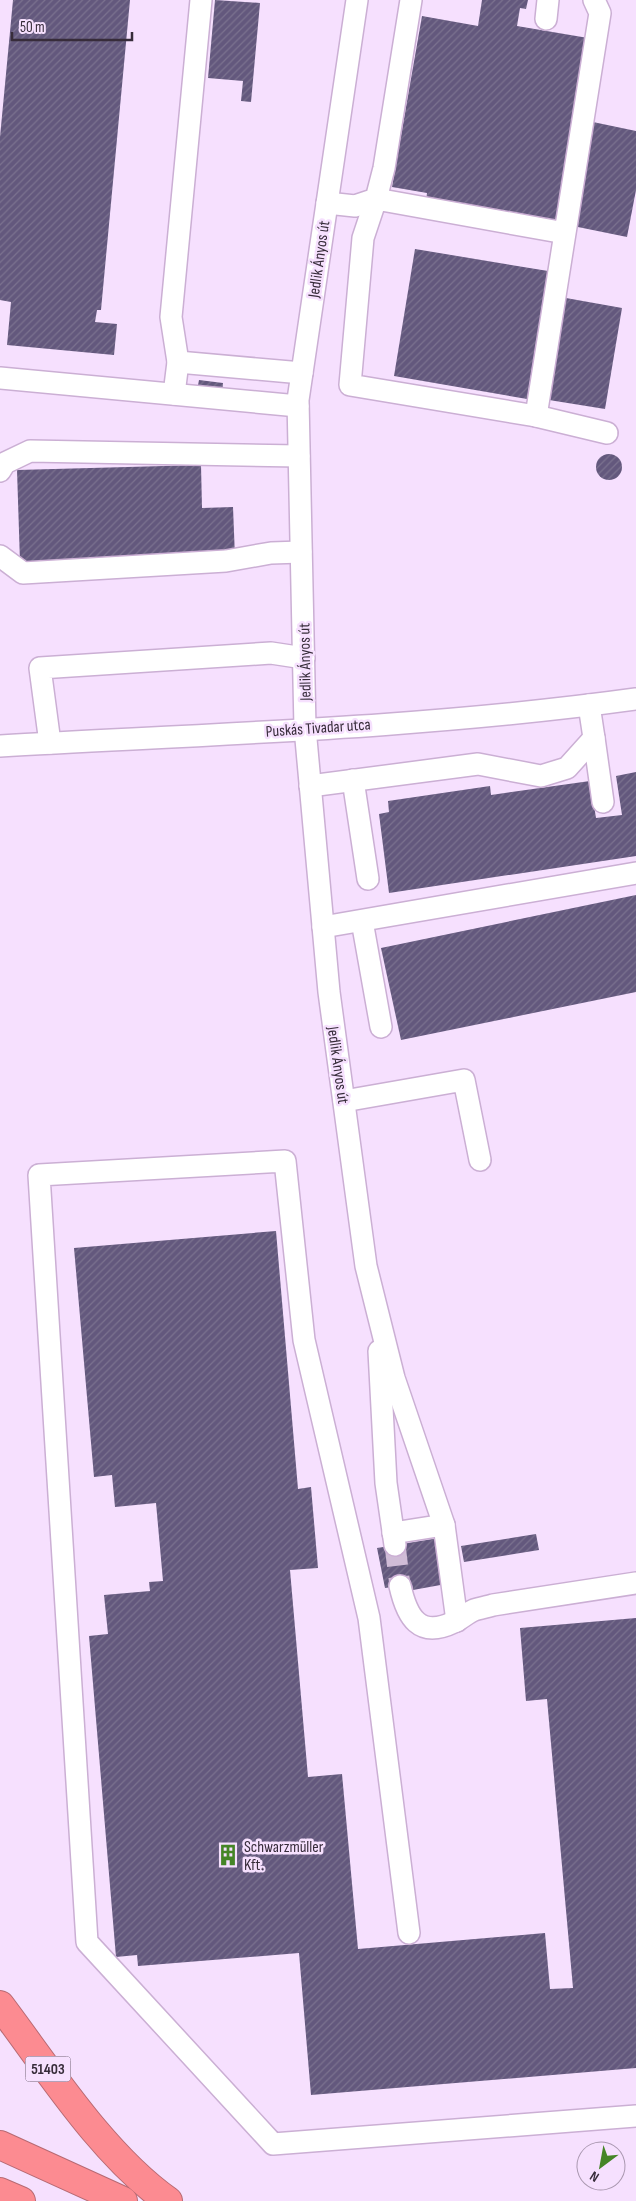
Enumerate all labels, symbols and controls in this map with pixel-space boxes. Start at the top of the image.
scale bar [12,10,132,42]
text: 50 m [20,18,45,37]
street label: Jedlik Ányos út [305,219,334,300]
street label: Jedlik Ányos út [295,623,316,702]
street label: Puskás Tivadar utca [265,715,371,742]
street label: Jedlik Ányos út [323,1024,352,1105]
place label: Schwarzmüller Kft. [244,1838,324,1875]
building icon: Schwarzmüller Kft. [215,1842,241,1868]
road number: 51403 [26,2056,70,2082]
north arrow [576,2141,626,2191]
text: N [587,2167,602,2186]

